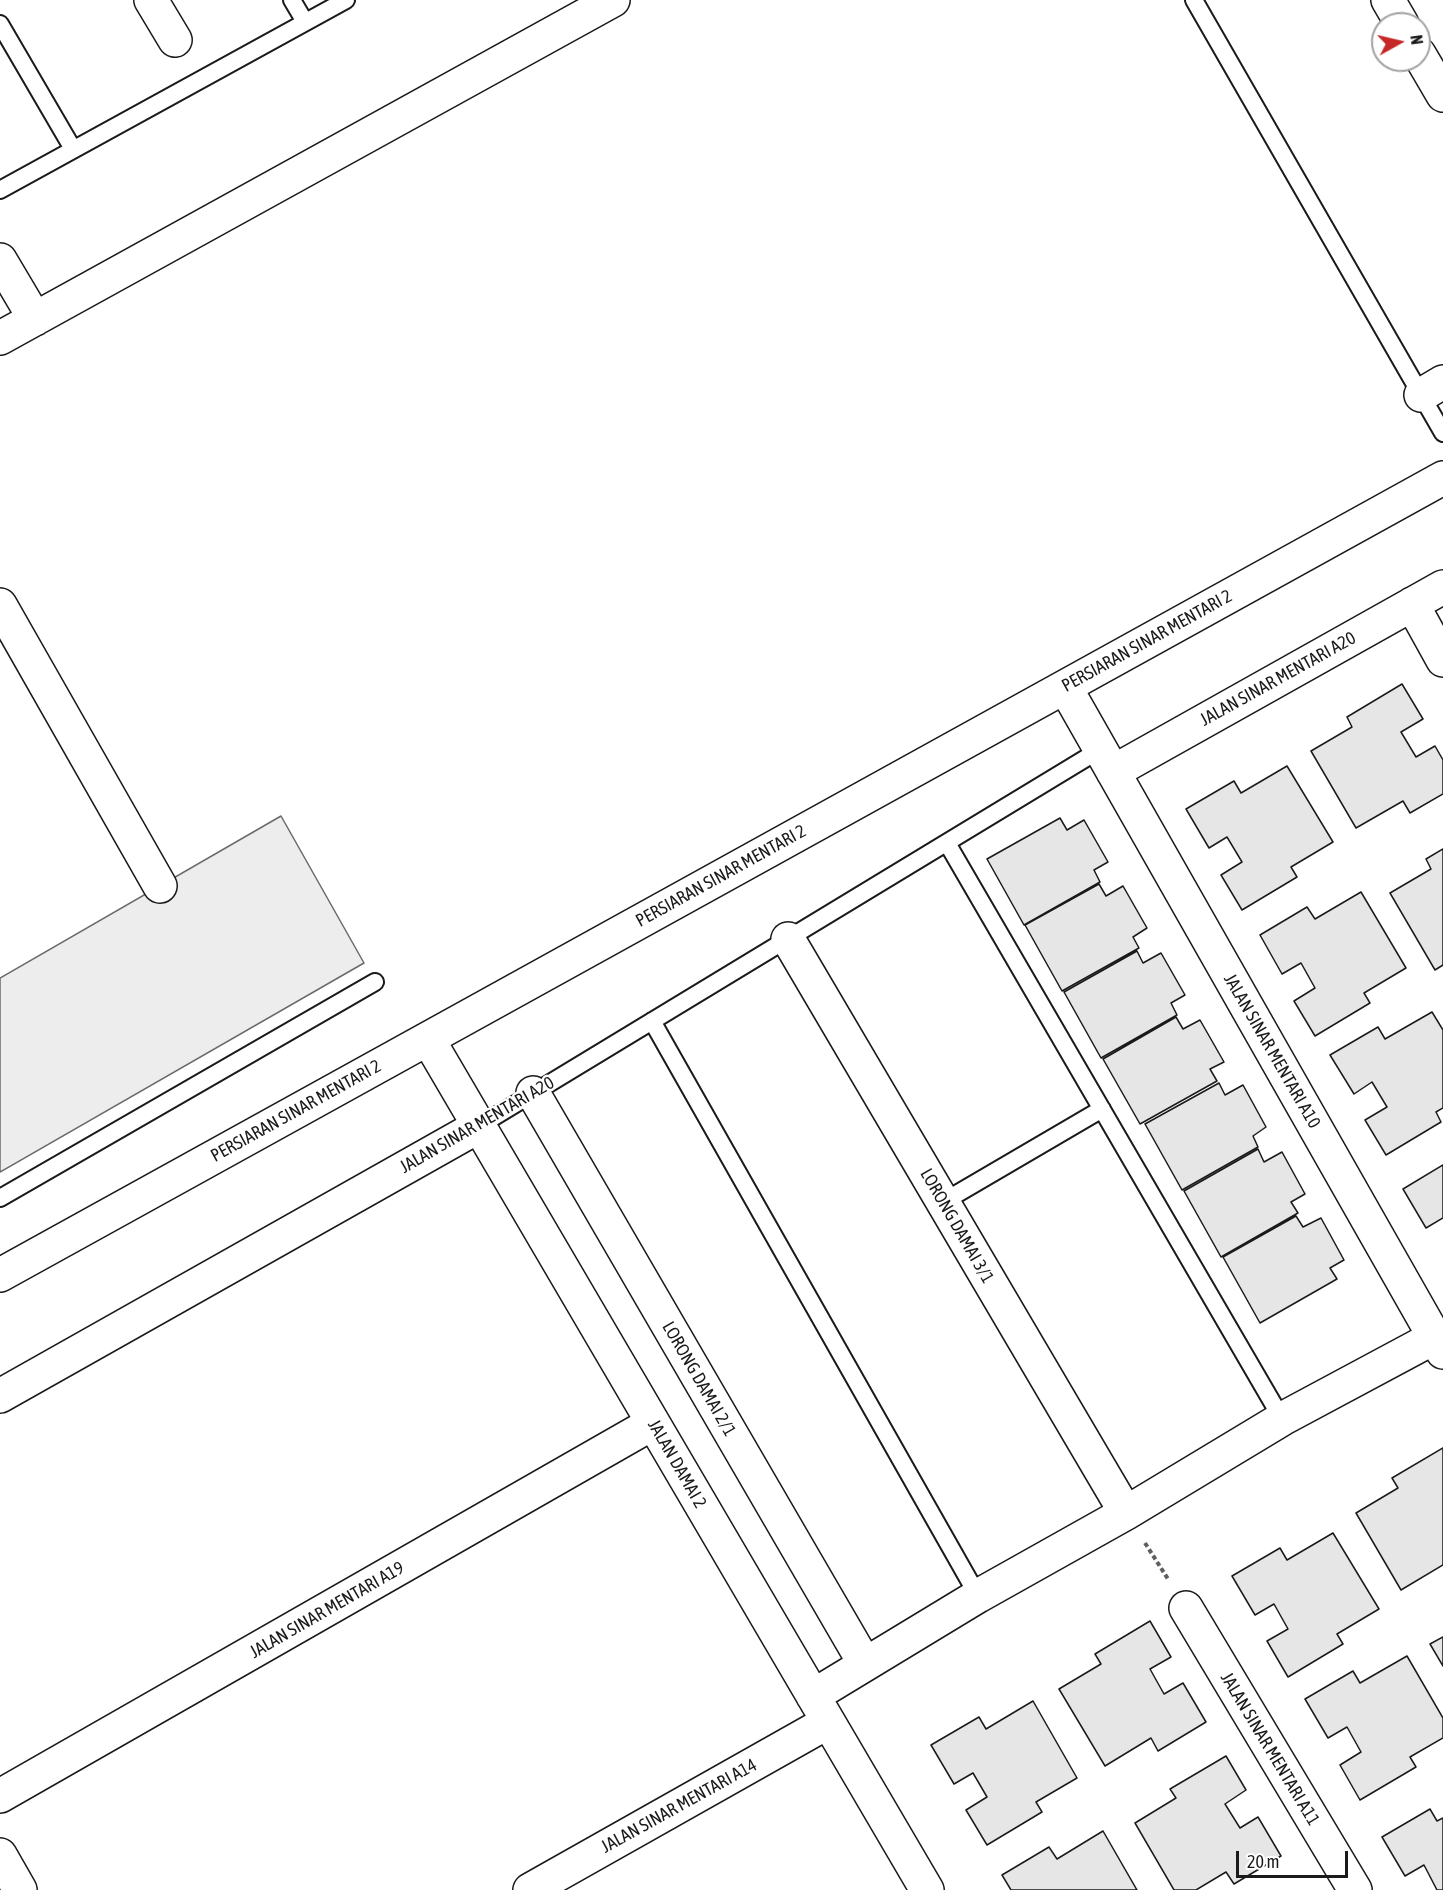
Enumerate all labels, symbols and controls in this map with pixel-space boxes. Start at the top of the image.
north arrow [1371,12,1431,72]
text: N [1407,34,1426,46]
street label: PERSIARAN SINAR MENTARI 2 [1058,585,1236,697]
street label: JALAN SINAR MENTARI A20 [1196,627,1360,731]
street label: PERSIARAN SINAR MENTARI 2 [632,820,810,932]
street label: JALAN SINAR MENTARI A10 [1219,970,1325,1132]
street label: PERSIARAN SINAR MENTARI 2 [207,1055,385,1167]
street label: JALAN SINAR MENTARI A20 [396,1072,558,1178]
street label: LORONG DAMAI 3/1 [915,1165,999,1287]
street label: LORONG DAMAI 2/1 [657,1318,741,1440]
street label: JALAN DAMAI 2 [643,1416,711,1512]
street label: JALAN SINAR MENTARI A19 [246,1557,408,1663]
street label: JALAN SINAR MENTARI A11 [1216,1669,1324,1829]
street label: JALAN SINAR MENTARI A14 [597,1754,761,1858]
scale bar [1239,1839,1352,1877]
text: 20 m [1247,1851,1279,1872]

